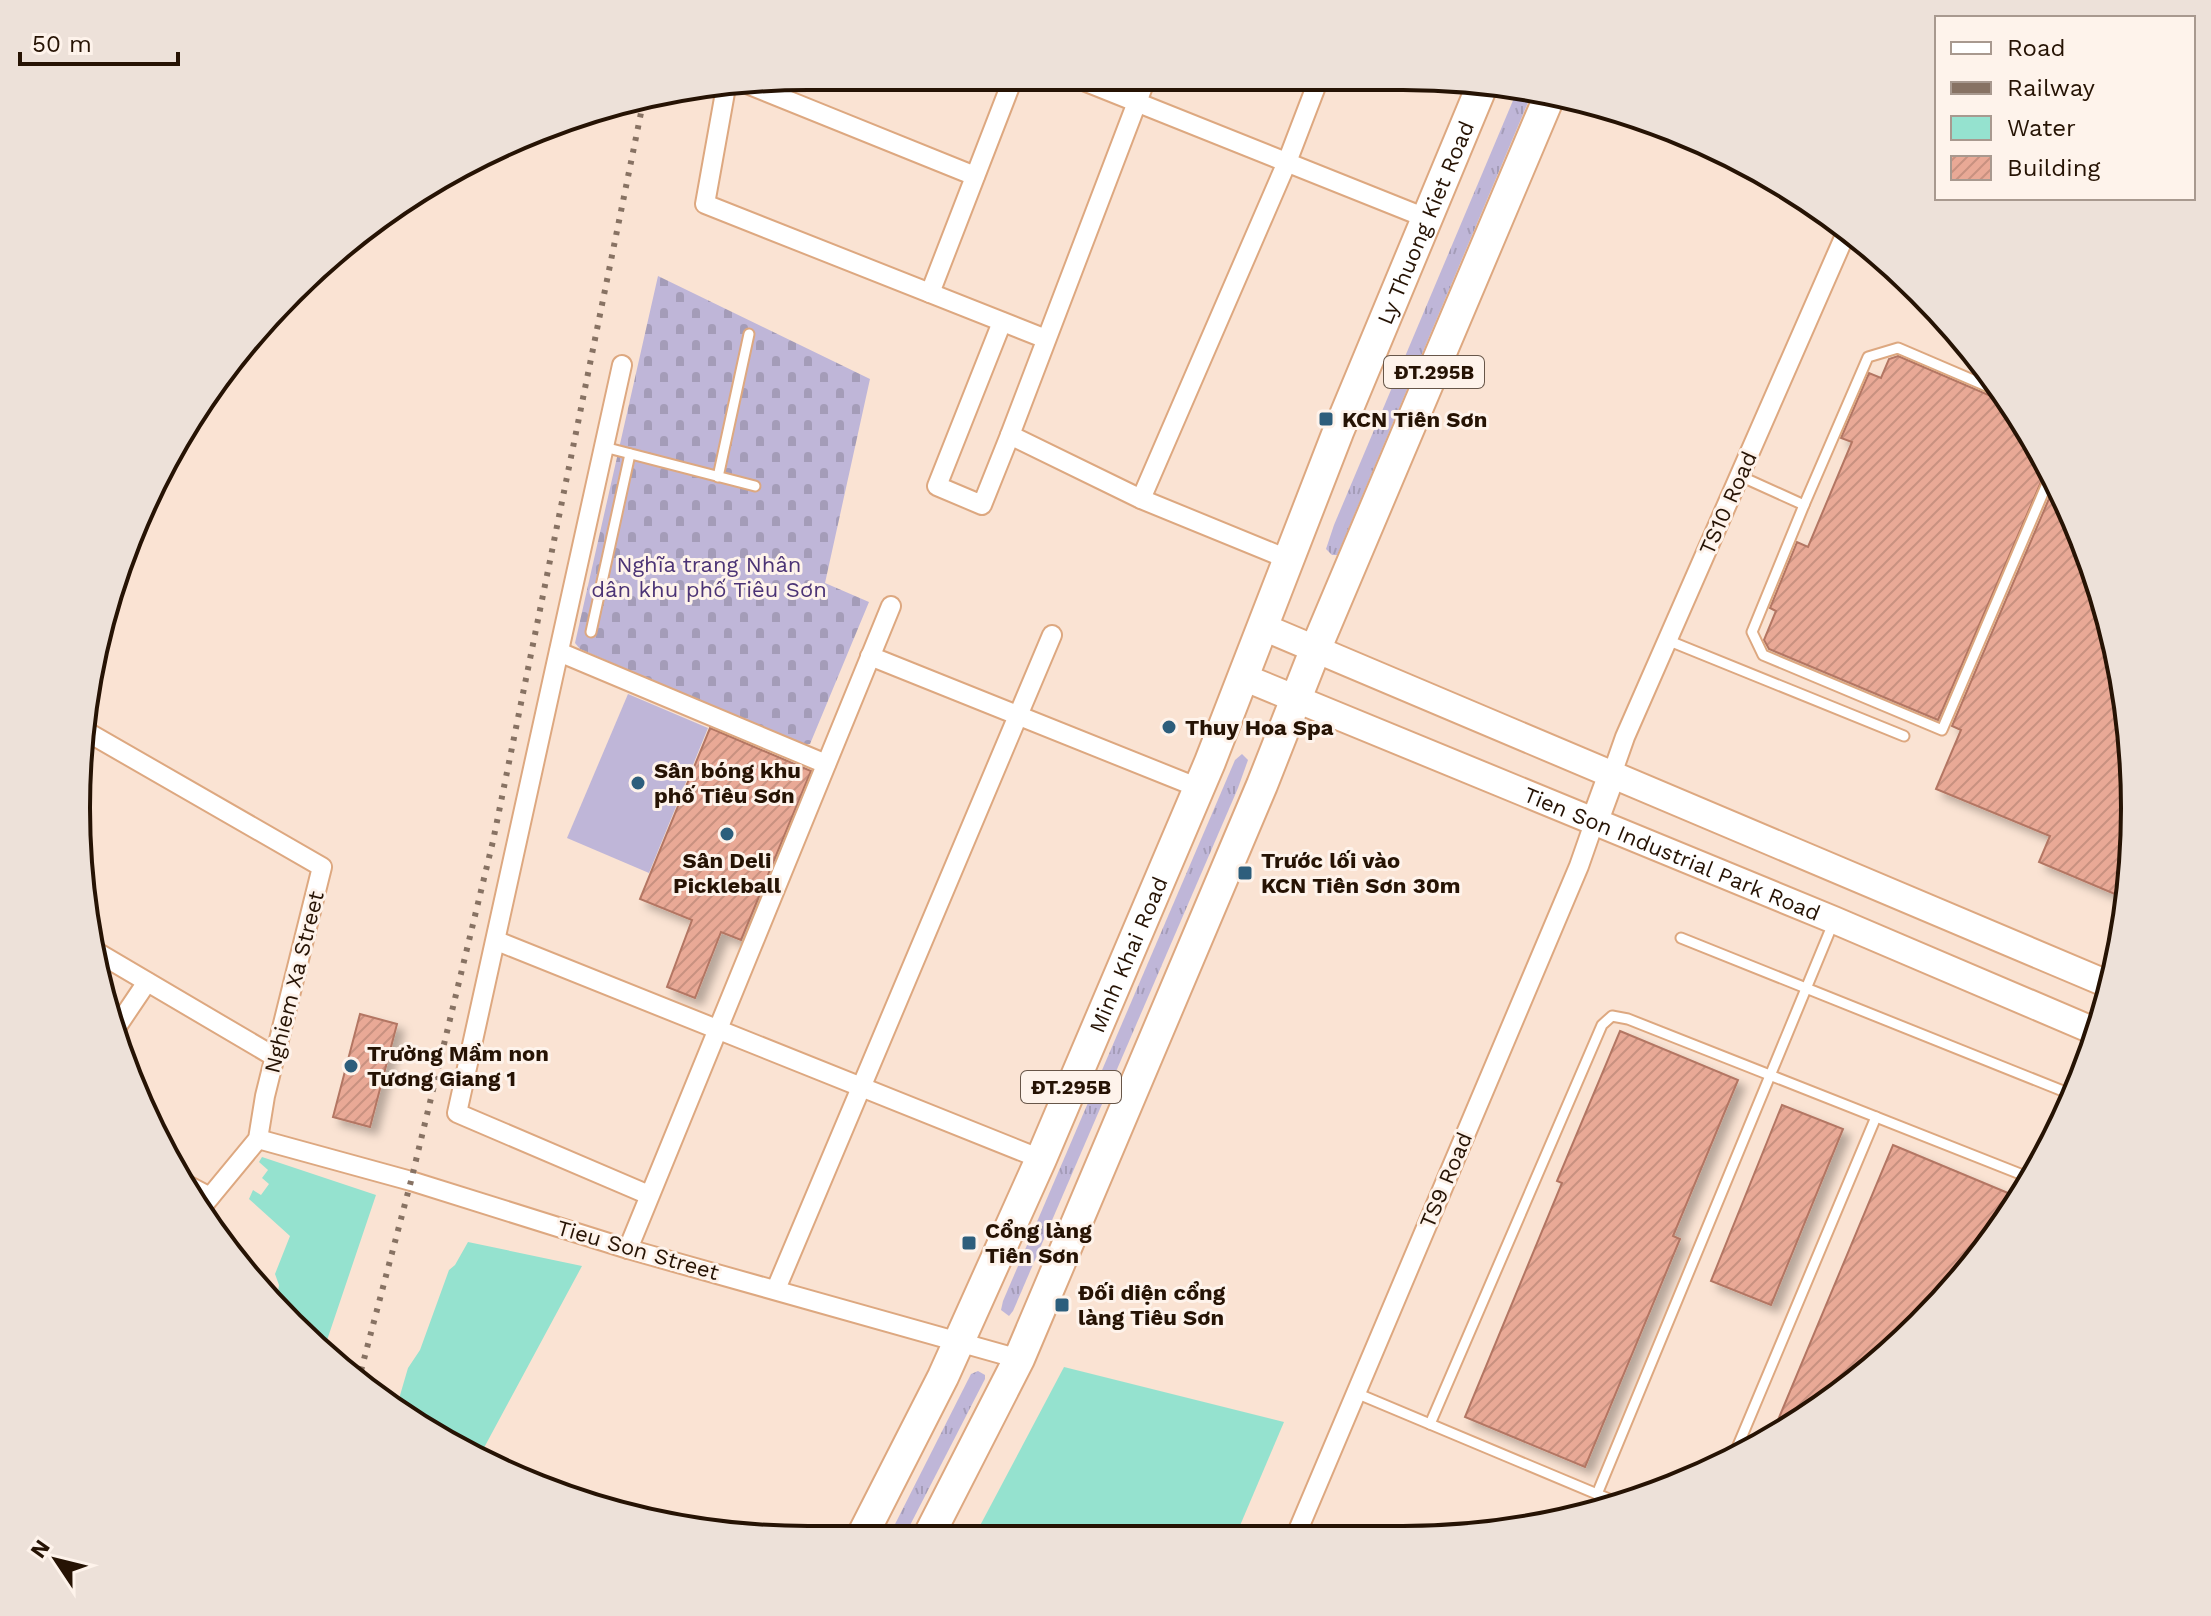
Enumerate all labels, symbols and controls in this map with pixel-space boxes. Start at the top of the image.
scale bar [20,16,178,66]
legend [1935,16,2195,200]
text: 50 m [32,30,92,58]
text: Road [2007,34,2066,62]
text: Railway [2007,74,2096,102]
text: Water [2007,114,2076,142]
street label: Ly Thuong Kiet Road [1372,117,1479,328]
text: Building [2007,154,2100,182]
road number: ĐT.295B [1384,356,1484,388]
place label: KCN Tiên Sơn [1342,407,1487,432]
marker: KCN Tiên Sơn [1317,410,1335,428]
street label: TS10 Road [1694,448,1762,558]
park label: Nghĩa trang Nhân dân khu phố Tiêu Sơn [591,552,827,602]
place label: Thuy Hoa Spa [1185,715,1334,740]
marker: Thuy Hoa Spa [1160,718,1178,736]
place label: Sân bóng khu phố Tiêu Sơn [654,758,801,808]
marker: Sân bóng khu phố Tiêu Sơn [629,774,647,792]
street label: Tien Son Industrial Park Road [1520,781,1824,926]
marker: Sân Deli Pickleball [718,825,736,843]
place label: Sân Deli Pickleball [673,848,782,898]
place label: Trước lối vào KCN Tiên Sơn 30m [1261,848,1461,898]
marker: Trước lối vào KCN Tiên Sơn 30m [1236,864,1254,882]
street label: Minh Khai Road [1084,873,1172,1036]
street label: Nghiem Xa Street [259,888,329,1076]
place label: Trường Mầm non Tương Giang 1 [367,1041,549,1091]
marker: Trường Mầm non Tương Giang 1 [342,1057,360,1075]
road number: ĐT.295B [1021,1071,1121,1103]
street label: TS9 Road [1415,1128,1477,1232]
street label: Tieu Son Street [554,1215,722,1285]
place label: Cổng làng Tiên Sơn [985,1218,1092,1268]
marker: Cổng làng Tiên Sơn [960,1234,978,1252]
place label: Đối diện cổng làng Tiêu Sơn [1078,1280,1226,1330]
marker: Đối diện cổng làng Tiêu Sơn [1053,1296,1071,1314]
north arrow [16,1520,96,1600]
text: N [25,1535,55,1563]

